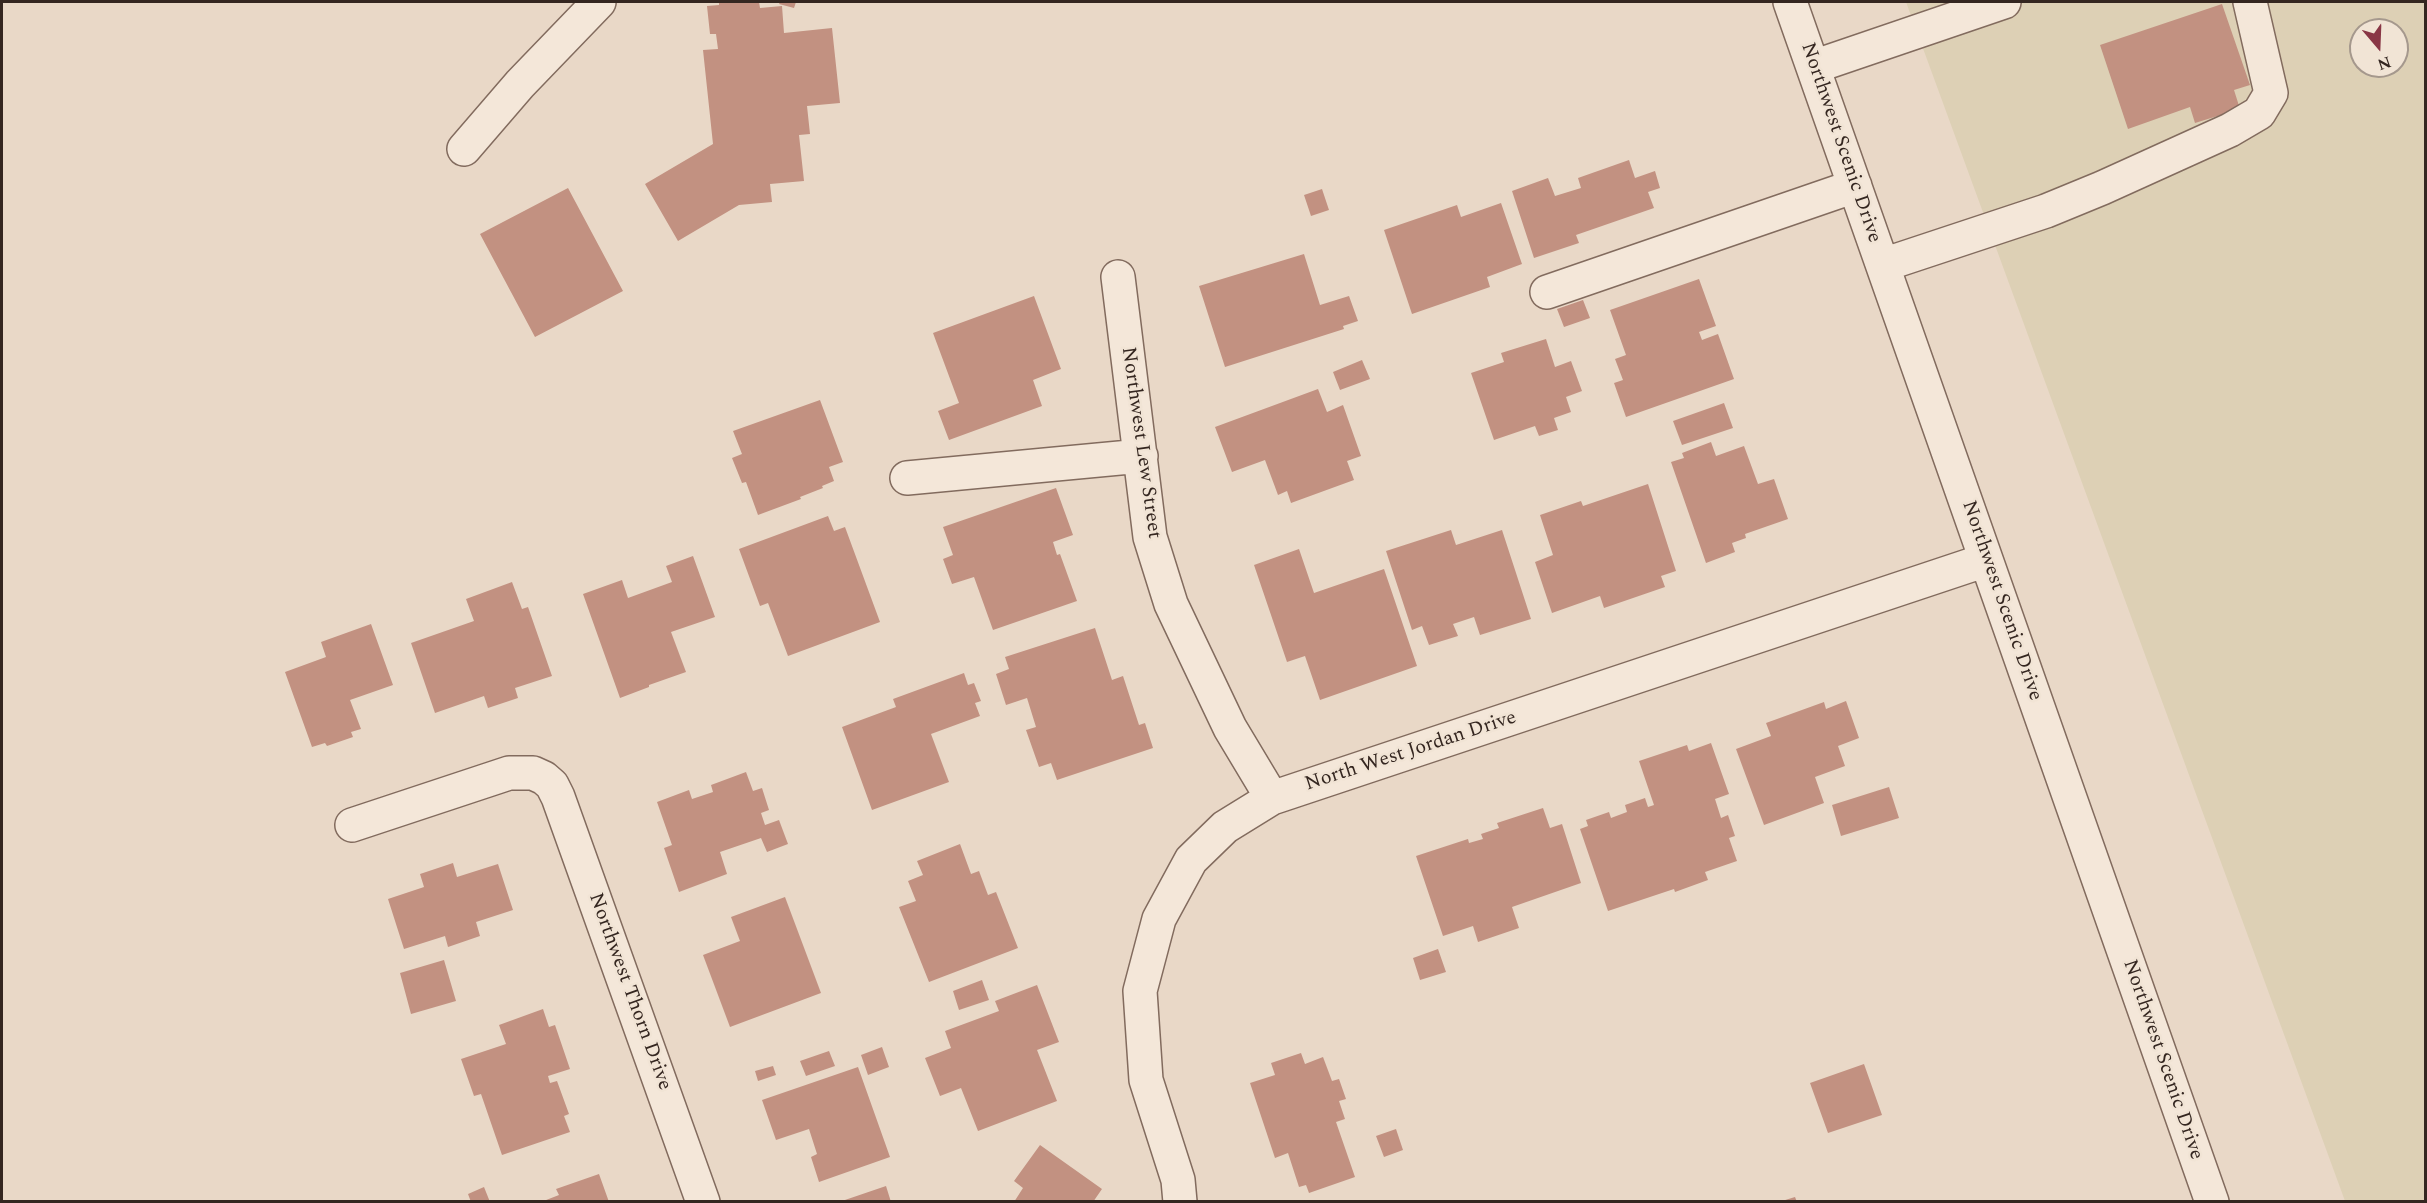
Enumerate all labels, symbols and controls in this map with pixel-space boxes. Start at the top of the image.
north arrow [2349,18,2409,78]
street label: Northwest Scenic Drive [1794,40,1886,246]
text: N [2374,50,2394,77]
street label: Northwest Lew Street [1115,346,1165,540]
street label: Northwest Scenic Drive [1955,498,2047,704]
street label: North West Jordan Drive [1302,707,1520,797]
street label: Northwest Thorn Drive [582,890,676,1094]
street label: Northwest Scenic Drive [2116,957,2208,1163]

